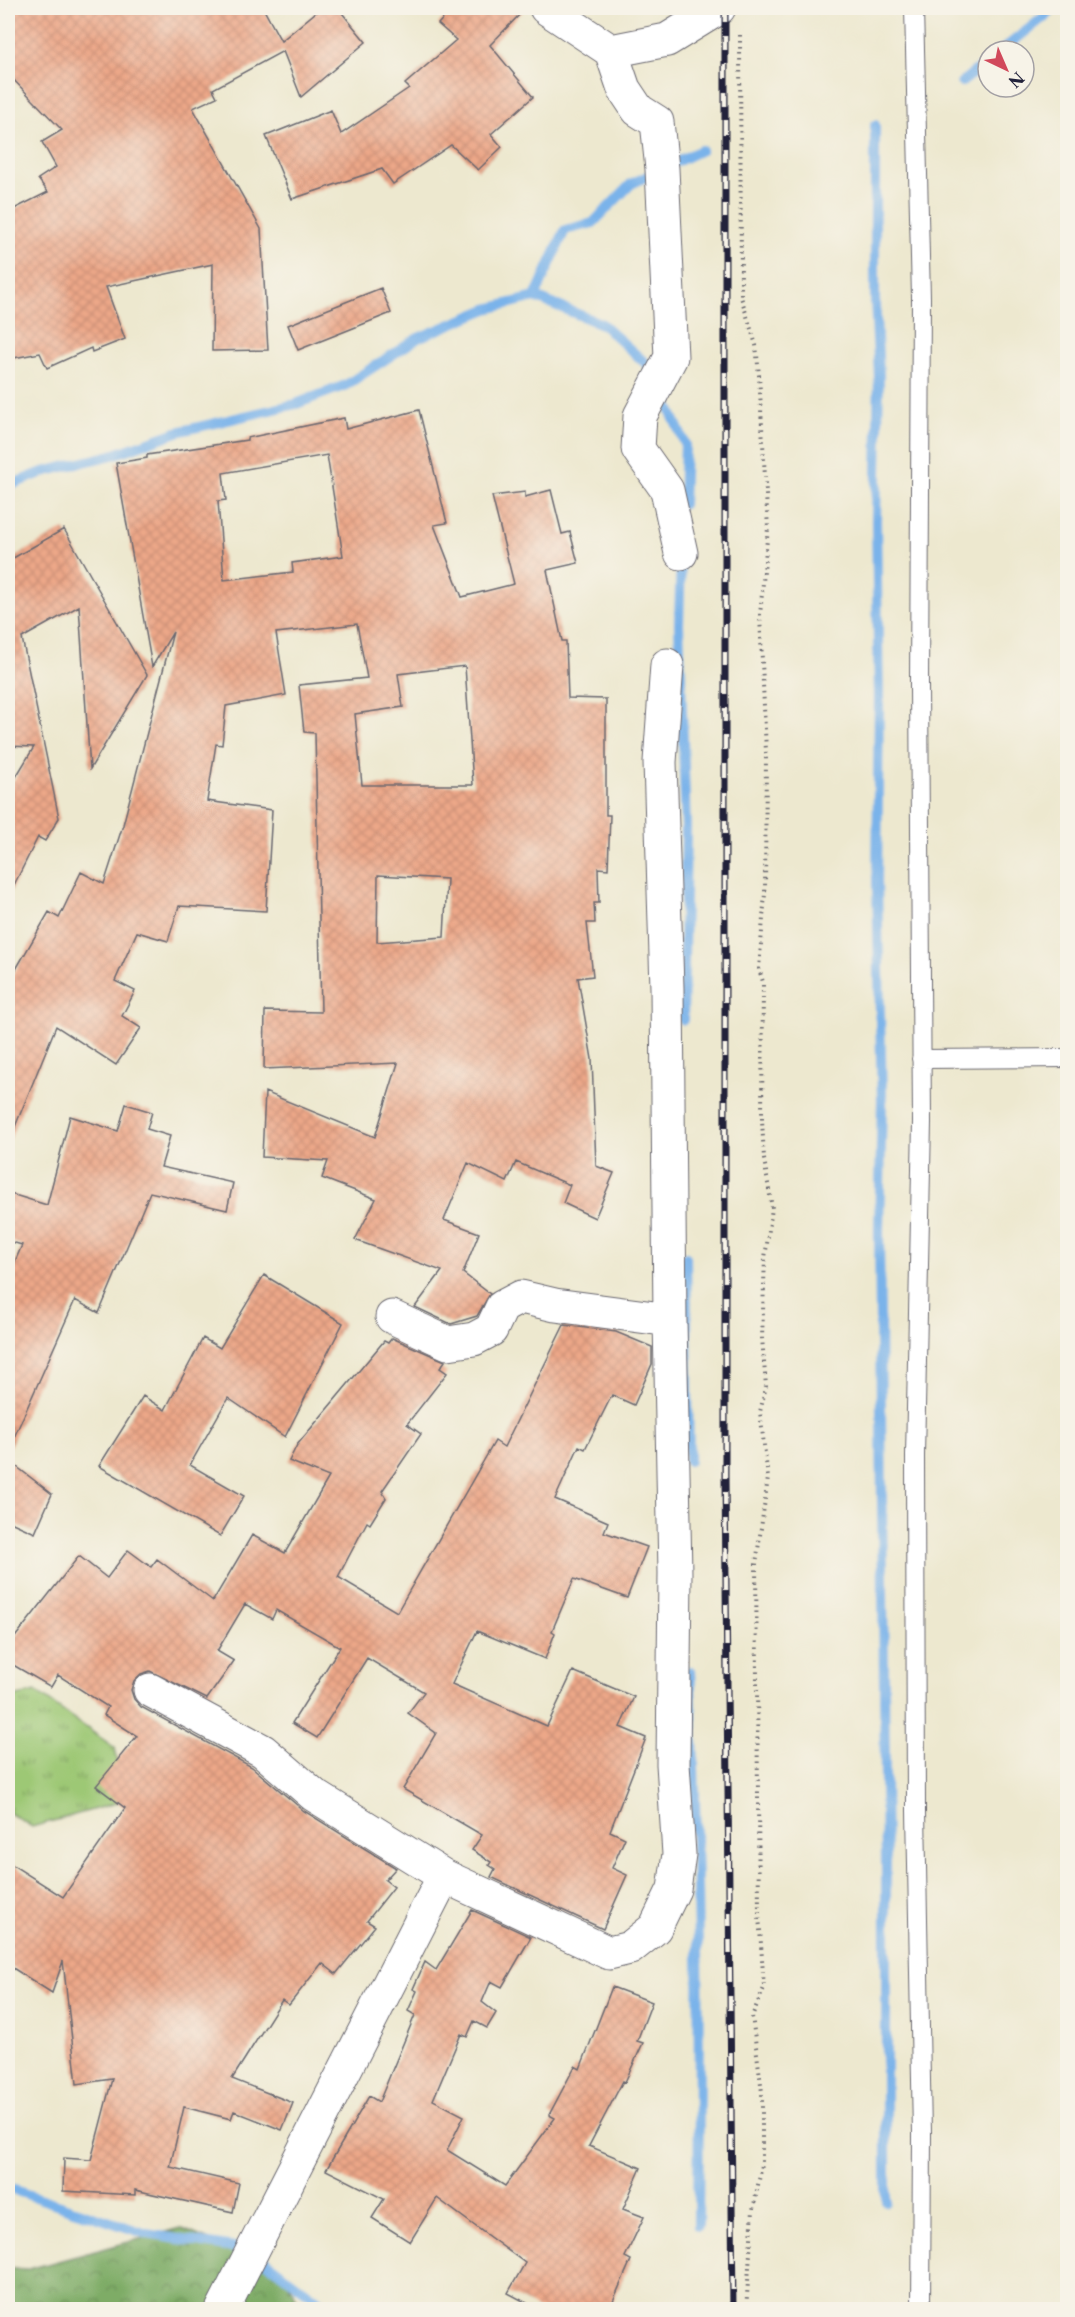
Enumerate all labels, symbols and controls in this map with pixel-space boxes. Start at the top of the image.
north arrow [976,39,1036,99]
text: N [1004,68,1028,92]

